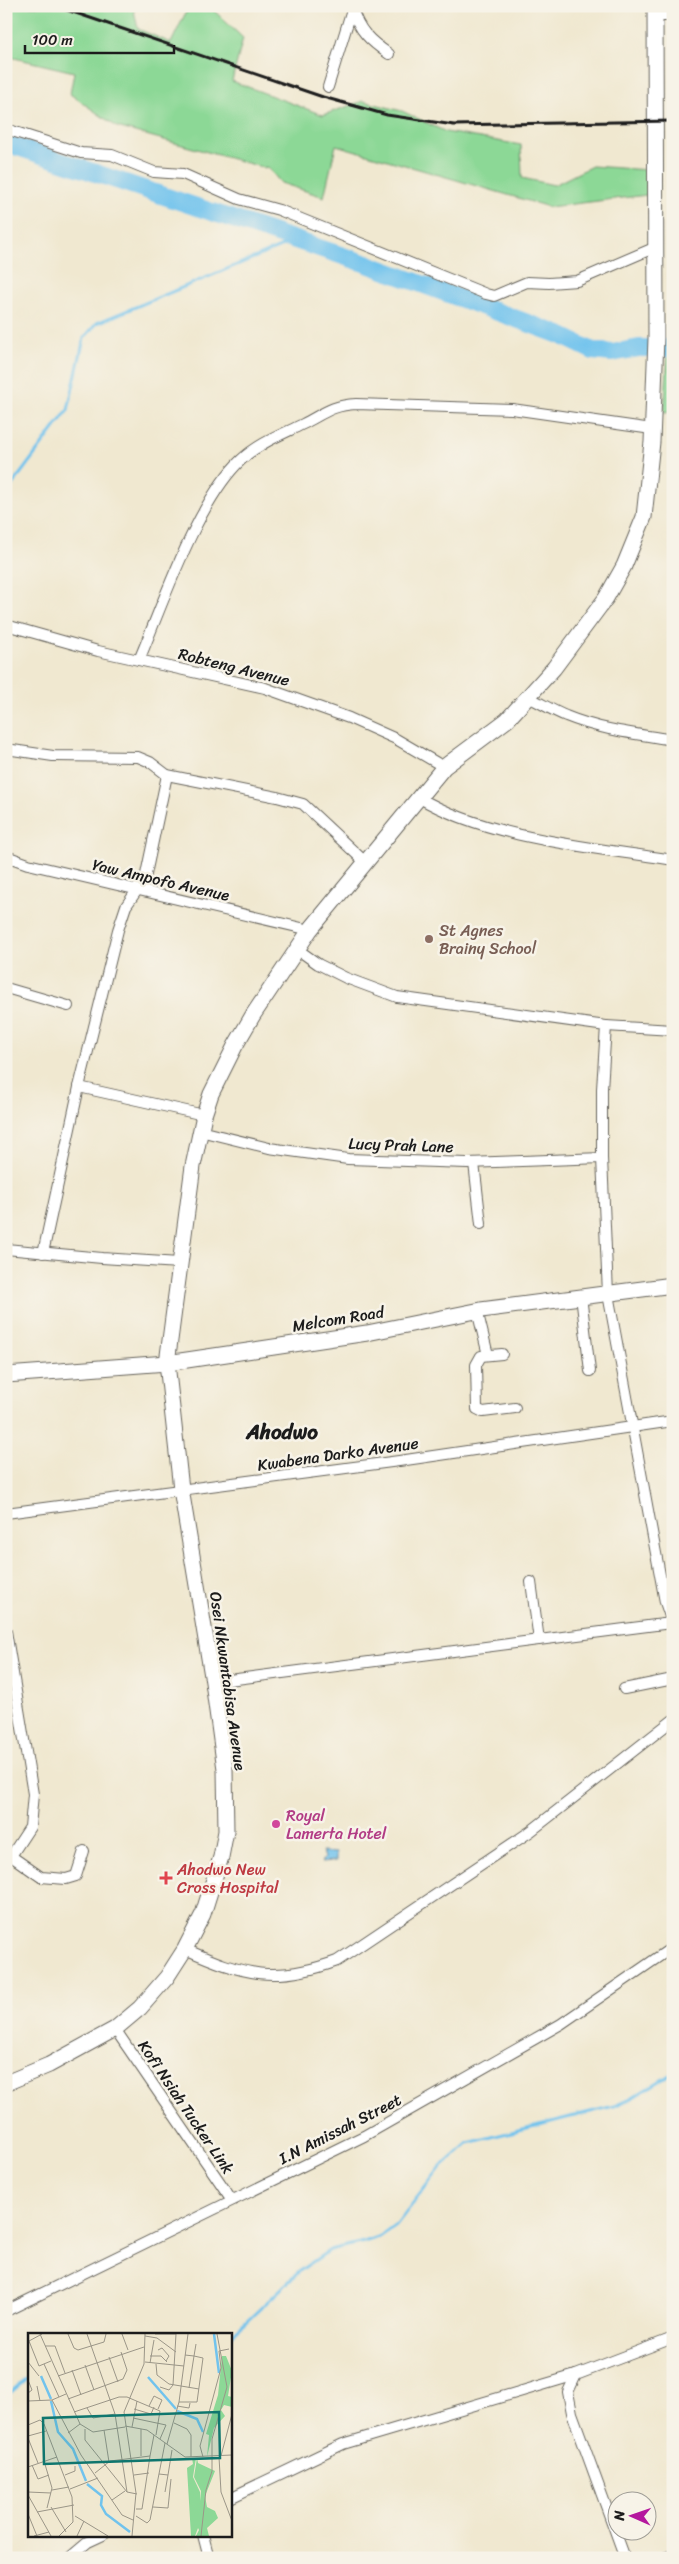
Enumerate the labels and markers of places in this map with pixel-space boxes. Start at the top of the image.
place label: St Agnes Brainy School [439,916,537,963]
marker: St Agnes Brainy School [423,933,435,945]
place label: Royal Lamerta Hotel [286,1801,387,1848]
marker: Royal Lamerta Hotel [270,1818,282,1830]
place label: Ahodwo New Cross Hospital [176,1855,279,1902]
marker: Ahodwo New Cross Hospital [159,1871,173,1885]

